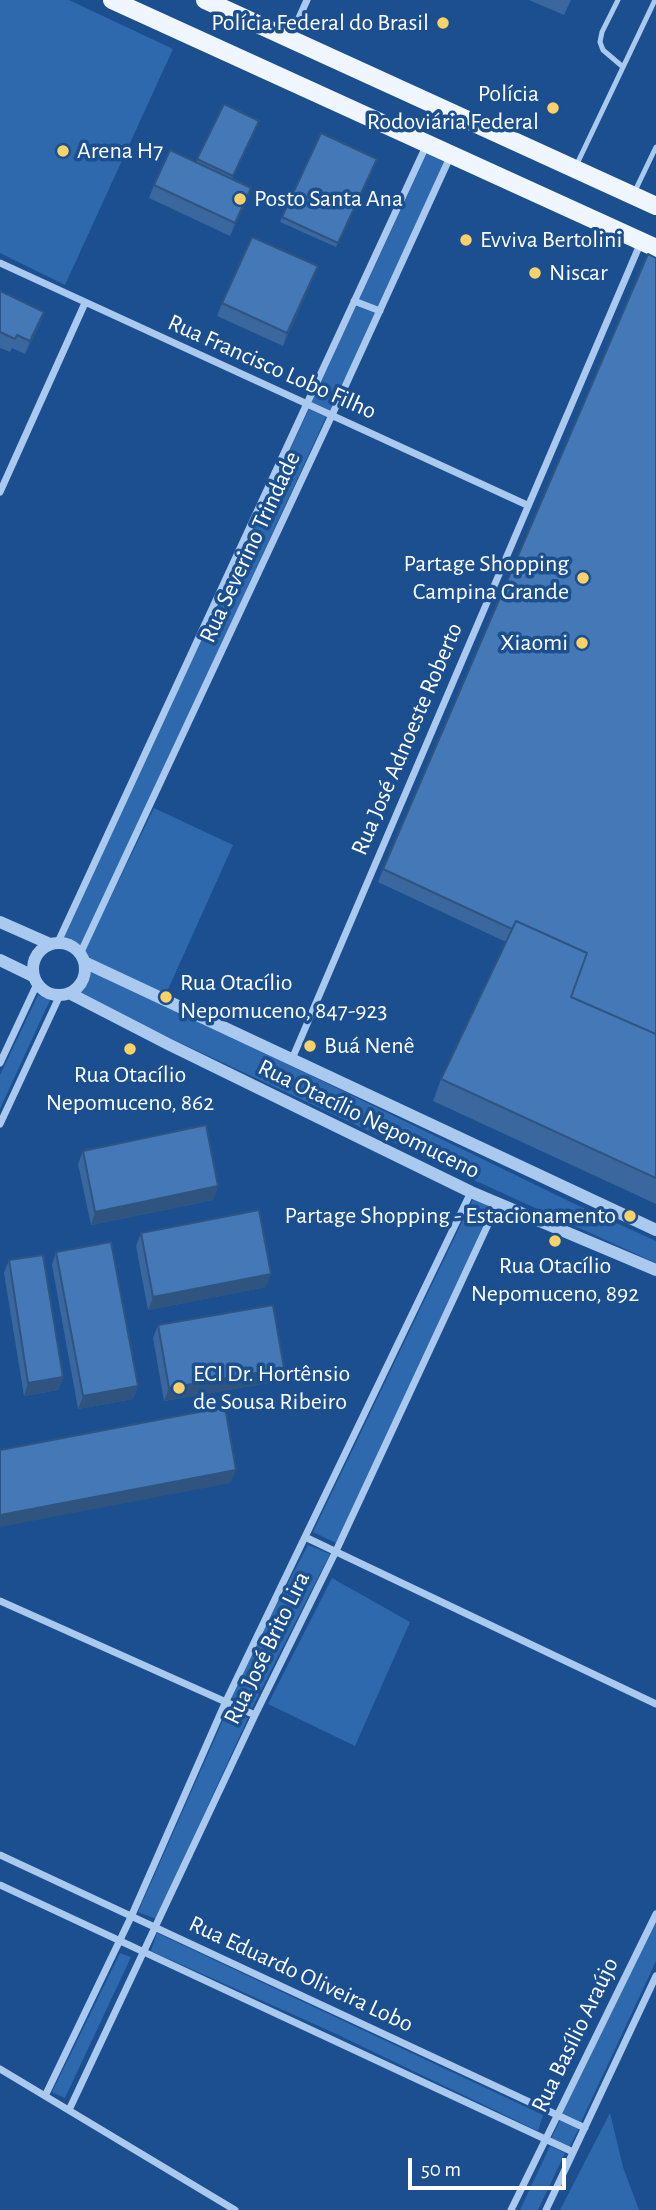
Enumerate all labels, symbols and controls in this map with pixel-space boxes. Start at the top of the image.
place label: Polícia Federal do Brasil [211,9,429,37]
marker: Polícia Federal do Brasil [435,15,451,31]
place label: Polícia Rodoviária Federal [367,80,539,136]
marker: Polícia Rodoviária Federal [545,100,561,116]
place label: Arena H7 [77,137,163,165]
marker: Arena H7 [55,143,71,159]
place label: Posto Santa Ana [254,185,403,213]
marker: Posto Santa Ana [232,191,248,207]
place label: Evviva Bertolini [480,226,622,254]
marker: Evviva Bertolini [458,232,474,248]
place label: Niscar [549,259,608,287]
marker: Niscar [527,265,543,281]
street label: Rua Francisco Lobo Filho [163,308,381,426]
street label: Rua Severino Trindade [193,447,307,647]
place label: Partage Shopping Campina Grande [403,550,569,606]
marker: Partage Shopping Campina Grande [575,570,591,586]
street label: Rua José Adnoeste Roberto [345,618,469,860]
place label: Xiaomi [500,629,568,657]
marker: Xiaomi [574,635,590,651]
place label: Rua Otacílio Nepomuceno, 847-923 [180,969,387,1025]
marker: Rua Otacílio Nepomuceno, 847-923 [158,989,174,1005]
place label: Buá Nenê [324,1032,415,1060]
marker: Buá Nenê [302,1038,318,1054]
marker: Rua Otacílio Nepomuceno, 862 [122,1041,138,1057]
street label: Rua Otacílio Nepomuceno [253,1053,485,1185]
place label: Rua Otacílio Nepomuceno, 862 [46,1061,214,1117]
place label: Partage Shopping - Estacionamento [284,1202,616,1230]
marker: Partage Shopping - Estacionamento [622,1208,638,1224]
marker: Rua Otacílio Nepomuceno, 892 [547,1233,563,1249]
place label: Rua Otacílio Nepomuceno, 892 [471,1252,639,1308]
place label: ECI Dr. Hortênsio de Sousa Ribeiro [193,1360,350,1416]
marker: ECI Dr. Hortênsio de Sousa Ribeiro [171,1380,187,1396]
street label: Rua José Brito Lira [218,1567,316,1729]
street label: Rua Eduardo Oliveira Lobo [184,1909,418,2039]
street label: Rua Basílio Araújo [525,1953,625,2117]
scale bar [411,2144,568,2188]
text: 50 m [421,2159,461,2180]

